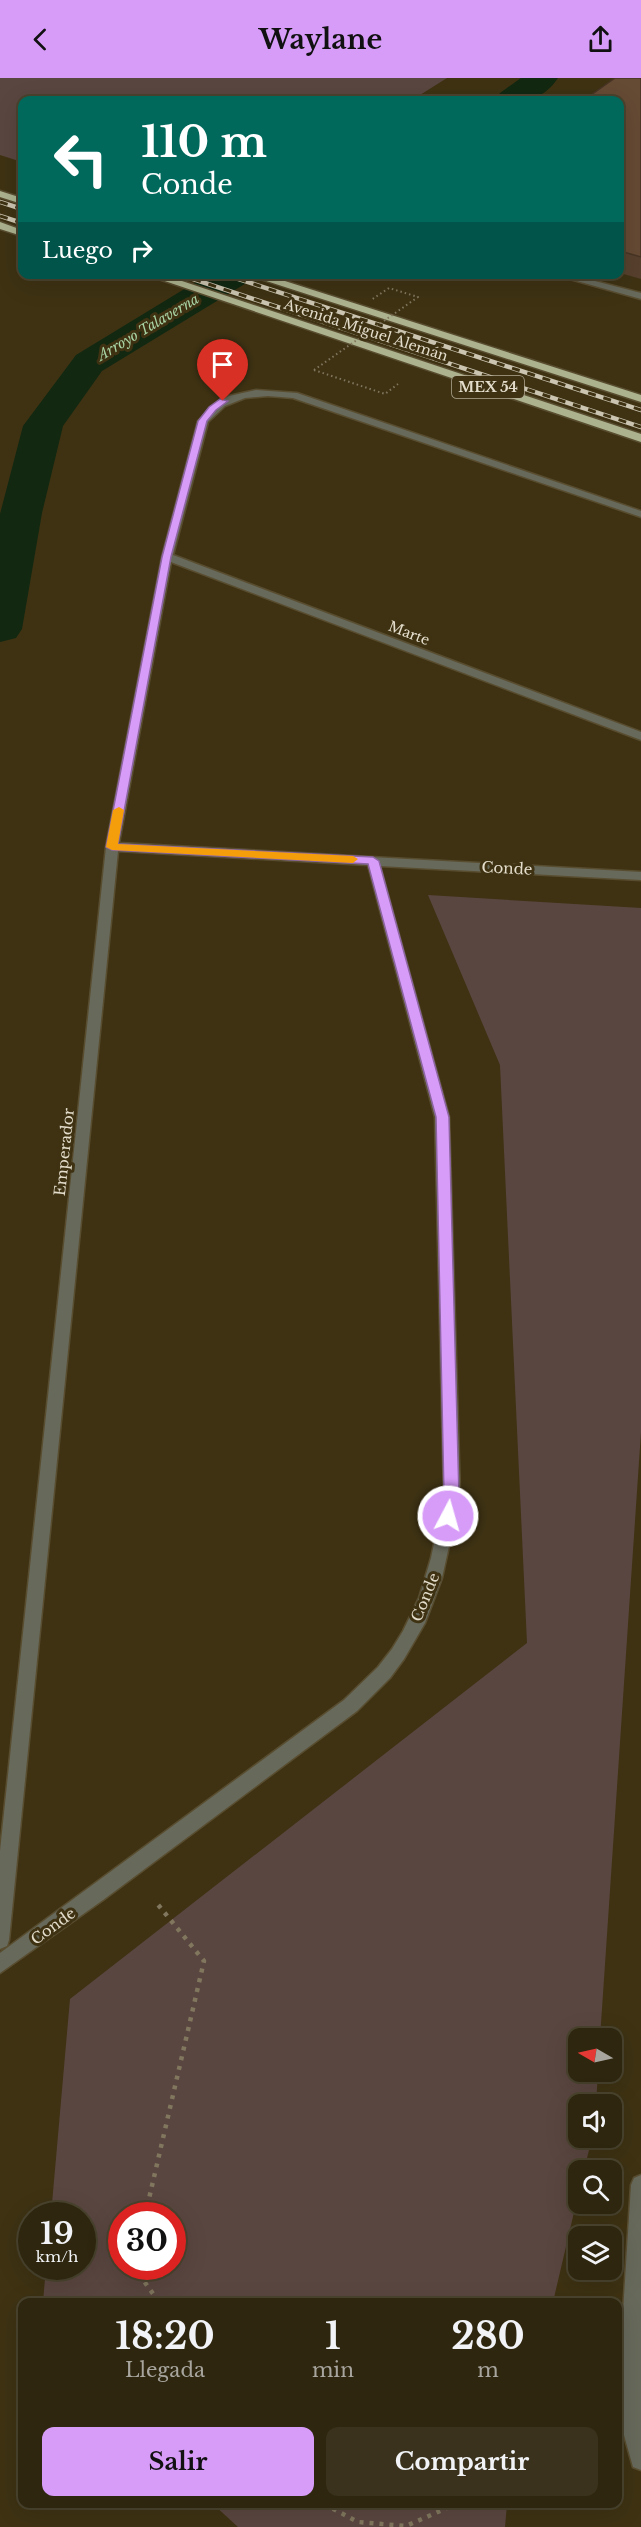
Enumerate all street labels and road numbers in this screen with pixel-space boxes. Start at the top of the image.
street label: Avenida Miguel Alemán [281,295,451,365]
road number: MEX 54 [452,376,524,398]
street label: Marte [386,617,432,649]
street label: Conde [481,857,533,879]
street label: Emperador [50,1106,78,1197]
street label: Conde [407,1570,443,1624]
street label: Conde [27,1903,79,1949]

